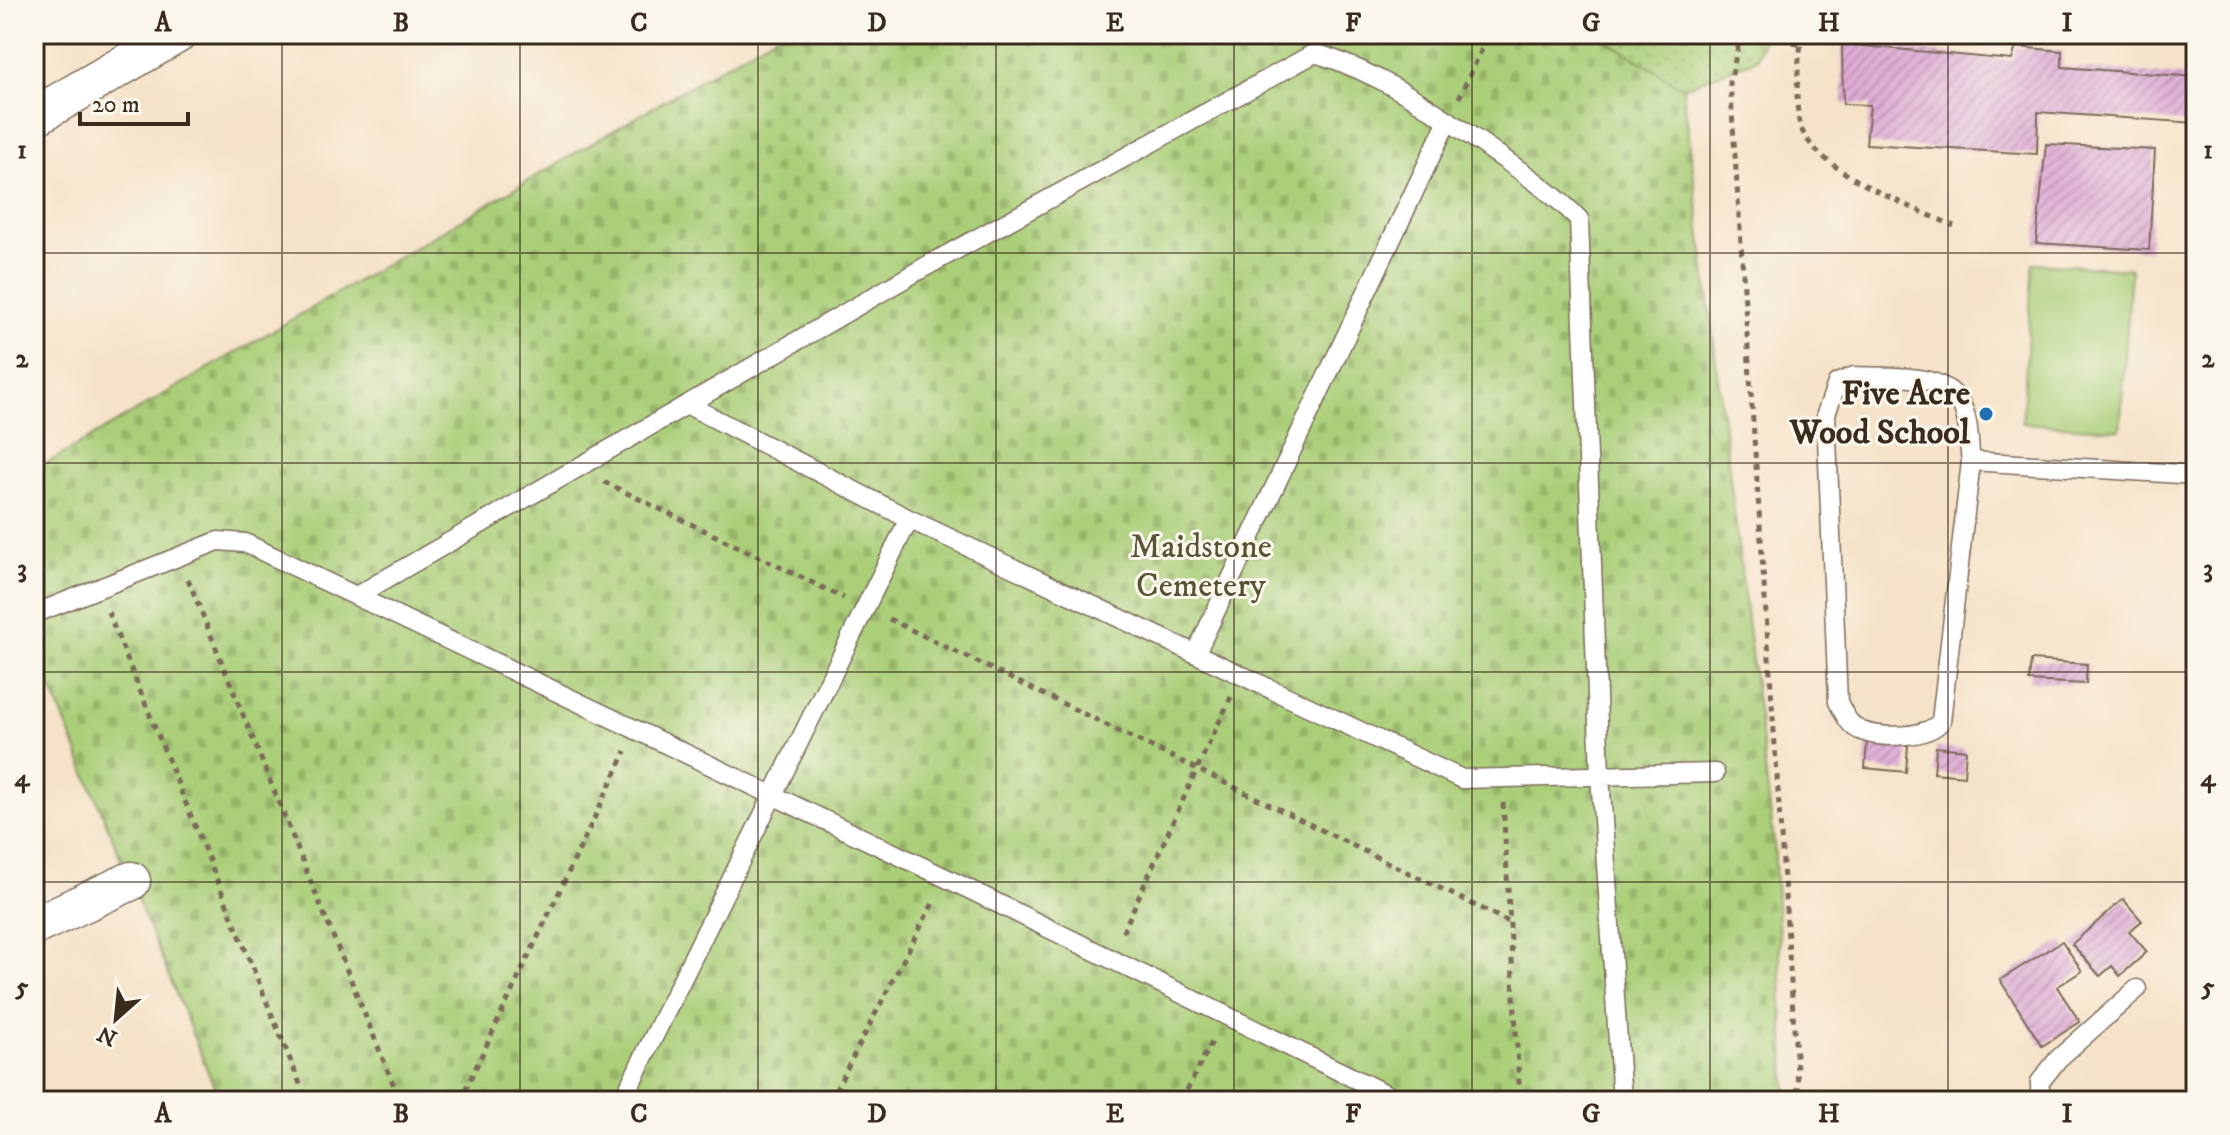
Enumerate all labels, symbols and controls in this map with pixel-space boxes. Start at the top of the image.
text: A [154,7,173,40]
text: B [393,7,409,40]
text: C [630,7,648,40]
text: D [867,7,887,40]
text: E [1106,7,1124,40]
text: F [1345,7,1362,40]
text: G [1582,7,1600,40]
text: H [1818,7,1840,40]
text: I [2062,7,2073,40]
scale bar [80,76,188,126]
text: 20 m [92,90,140,120]
text: 1 [17,134,27,167]
text: 1 [2203,134,2213,167]
text: 2 [16,343,30,376]
text: 2 [2202,343,2216,376]
place label: Five Acre Wood School [1789,373,1971,454]
marker: Five Acre Wood School [1977,405,1995,423]
park label: Maidstone Cemetery [1130,526,1272,607]
text: 3 [17,553,27,586]
text: 3 [2203,553,2213,586]
text: 4 [15,762,31,795]
text: 4 [2201,762,2217,795]
text: 5 [15,971,29,1004]
text: 5 [2201,971,2215,1004]
north arrow [76,979,156,1059]
text: N [93,1019,122,1052]
text: A [154,1098,173,1131]
text: B [393,1098,409,1131]
text: C [630,1098,648,1131]
text: D [867,1098,887,1131]
text: E [1106,1098,1124,1131]
text: F [1345,1098,1362,1131]
text: G [1582,1098,1600,1131]
text: H [1818,1098,1840,1131]
text: I [2062,1098,2073,1131]

